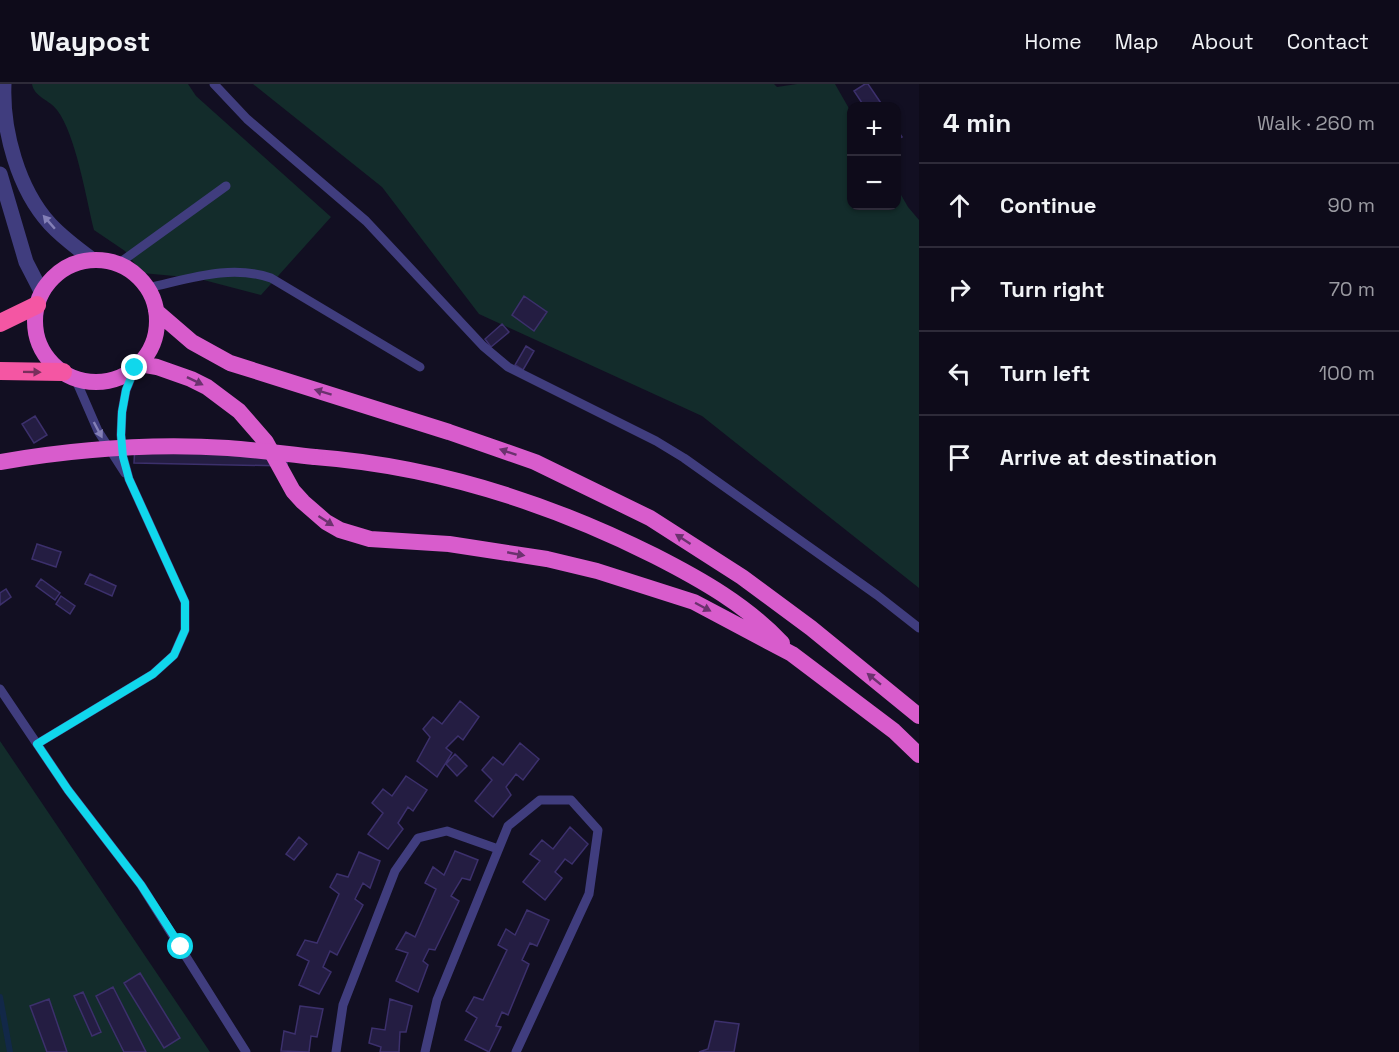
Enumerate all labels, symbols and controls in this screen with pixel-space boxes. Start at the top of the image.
text: Waypost [30,23,150,59]
text: Home [1024,28,1082,55]
text: Map [1115,28,1159,55]
text: About [1192,28,1254,55]
text: Contact [1287,28,1369,55]
map controls [847,102,901,210]
button: + [847,102,901,156]
text: 4 min [943,106,1011,140]
text: Walk · 260 m [1257,110,1375,136]
button: − [847,156,901,210]
icon: ahead [943,189,976,222]
text: Continue [1000,191,1096,219]
text: 90 m [1328,192,1375,218]
one-way arrow [43,215,56,230]
icon: right [943,273,976,306]
text: Turn right [1000,275,1105,303]
text: 70 m [1329,276,1375,302]
route end [121,354,147,380]
icon: left [943,357,976,390]
text: Turn left [1000,359,1090,387]
text: 100 m [1319,360,1375,386]
one-way arrow [22,367,41,376]
one-way arrow [187,377,204,386]
one-way arrow [314,387,332,397]
one-way arrow [94,422,103,439]
icon: arrive [943,441,976,474]
text: Arrive at destination [1000,443,1217,471]
one-way arrow [499,447,517,457]
one-way arrow [318,516,334,527]
one-way arrow [674,533,691,544]
one-way arrow [507,550,526,559]
one-way arrow [695,602,712,612]
one-way arrow [866,672,882,685]
route start [167,933,193,959]

